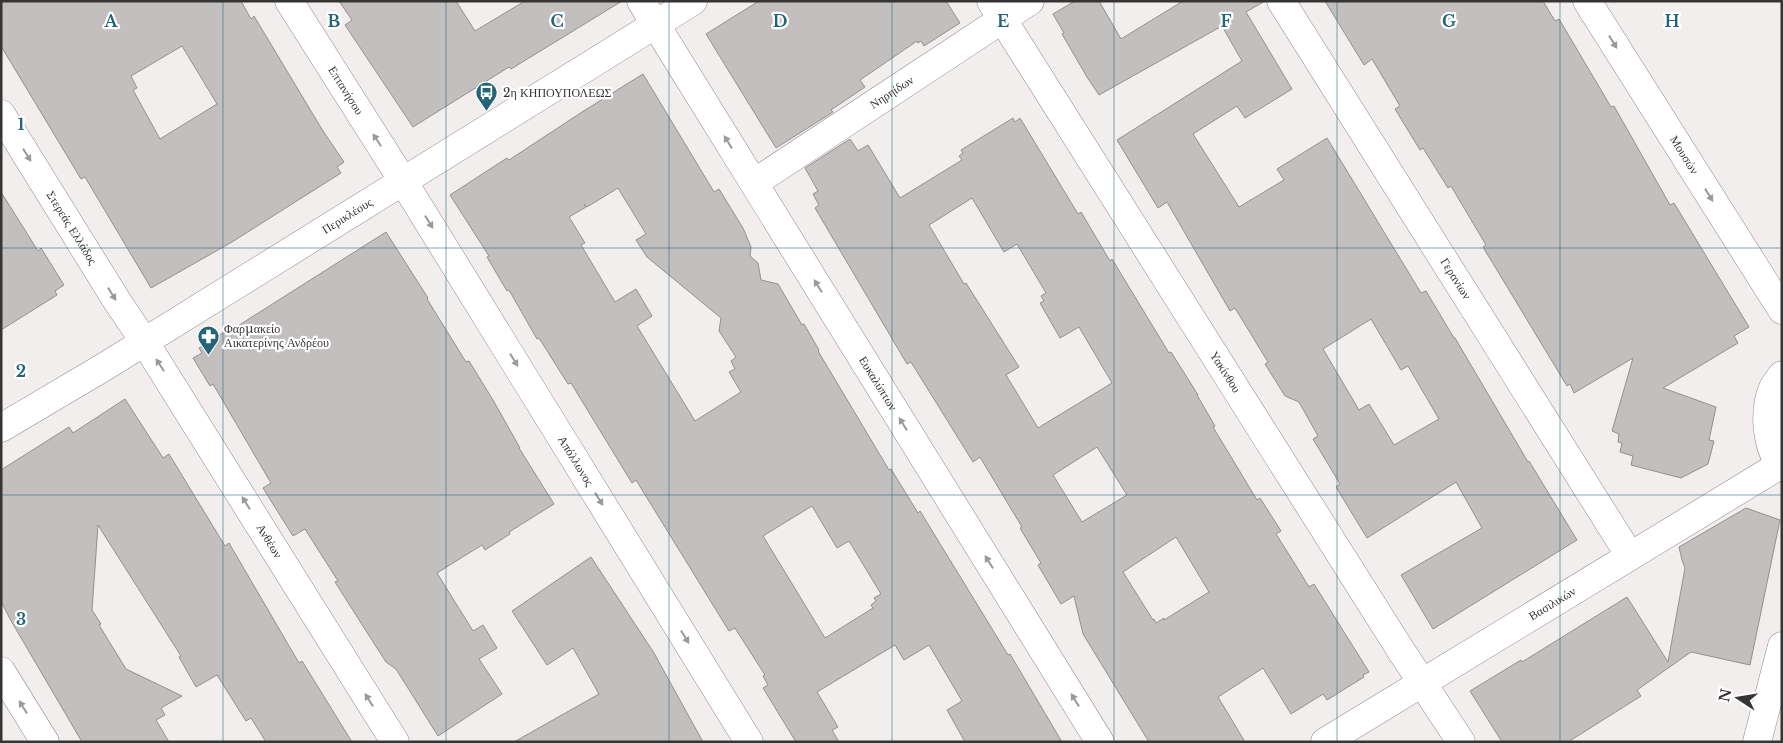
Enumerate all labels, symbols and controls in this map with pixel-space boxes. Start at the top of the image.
text: A [104,11,119,31]
text: B [328,11,341,31]
text: C [550,11,564,31]
text: D [773,11,787,31]
text: E [997,11,1009,31]
text: F [1220,11,1232,31]
text: G [1442,11,1456,31]
text: H [1664,11,1680,31]
one-way arrow [1608,36,1617,49]
street label: Επτανήσου [325,63,367,117]
street label: Νηρηίδων [867,72,917,112]
bus stop icon: 2η ΚΗΠΟΥΠΟΛΕΩΣ [475,81,499,112]
place label: 2η ΚΗΠΟΥΠΟΛΕΩΣ [503,85,612,100]
text: 1 [18,114,25,134]
one-way arrow [372,133,382,146]
street label: Μουσών [1667,133,1703,177]
one-way arrow [723,135,733,148]
one-way arrow [22,149,31,162]
street label: Στερεάς Ελλάδος [44,188,101,267]
one-way arrow [1704,188,1714,201]
street label: Περικλέους [319,194,375,237]
one-way arrow [424,216,434,229]
street label: Γερανίων [1437,255,1475,302]
one-way arrow [813,280,822,293]
one-way arrow [107,287,117,300]
place label: Φαρμακείο Αικατερίνης Ανδρέου [224,321,329,350]
pharmacy icon: Φαρμακείο Αικατερίνης Ανδρέου [196,324,220,355]
street label: Υακίνθου [1207,348,1244,396]
street label: Ευκαλύπτων [856,353,901,414]
one-way arrow [510,354,519,367]
one-way arrow [155,359,165,372]
text: 2 [16,361,26,381]
one-way arrow [899,418,908,431]
street label: Απόλλωνος [555,433,597,489]
one-way arrow [595,492,604,505]
one-way arrow [241,497,250,510]
street label: Ανθέων [253,521,286,561]
one-way arrow [984,556,994,569]
street label: Βασιλικών [1526,583,1579,623]
text: 3 [16,609,26,629]
one-way arrow [680,631,689,644]
north arrow [1713,673,1763,723]
text: N [1715,687,1735,704]
one-way arrow [364,694,374,707]
one-way arrow [1070,694,1079,707]
one-way arrow [18,700,28,713]

